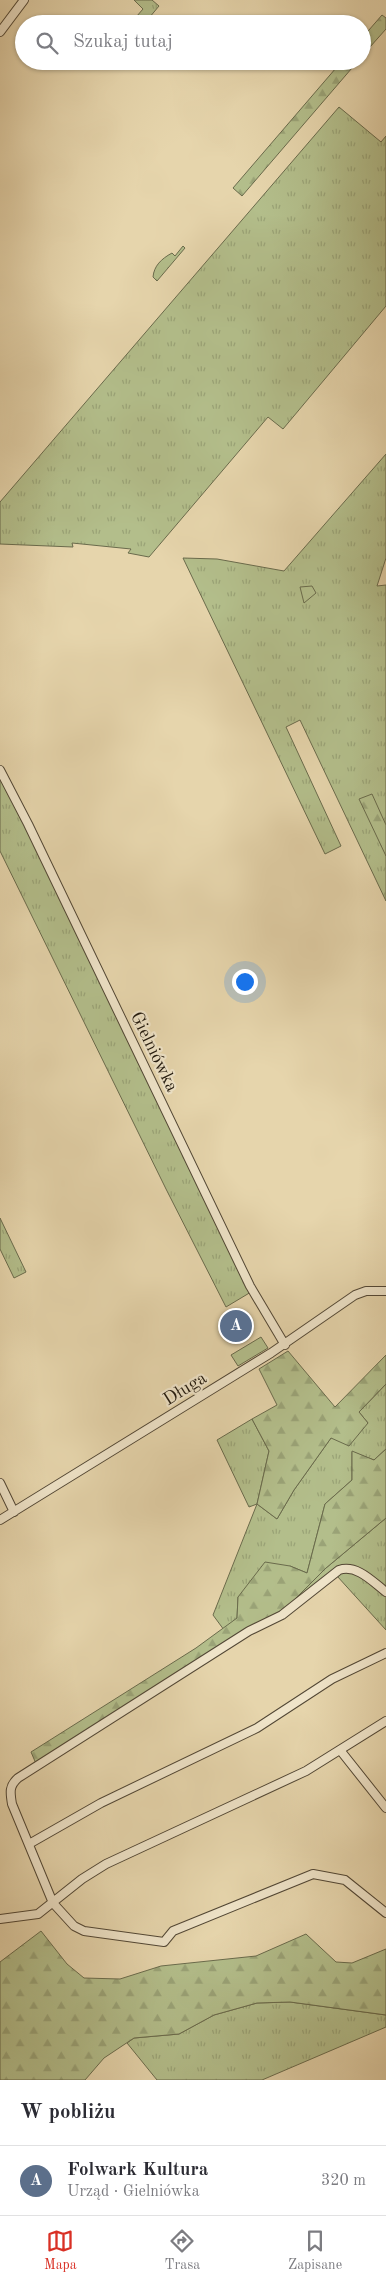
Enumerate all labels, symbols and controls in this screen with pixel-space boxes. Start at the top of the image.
search box [15,15,371,70]
icon: search [33,29,61,57]
text: Szukaj tutaj [73,33,173,52]
your location [232,969,258,995]
street label: Gielniówka [127,1009,181,1095]
pin: A [220,1307,252,1345]
street label: Długa [160,1369,210,1409]
text: W pobliżu [20,2102,115,2123]
text: Folwark Kultura [67,2161,208,2180]
text: A [30,2173,42,2189]
text: 320 m [321,2173,366,2189]
text: Urząd · Gielniówka [67,2184,200,2200]
tab: Mapa [44,2227,77,2274]
tab: Trasa [165,2227,200,2274]
tab: Zapisane [288,2227,342,2274]

